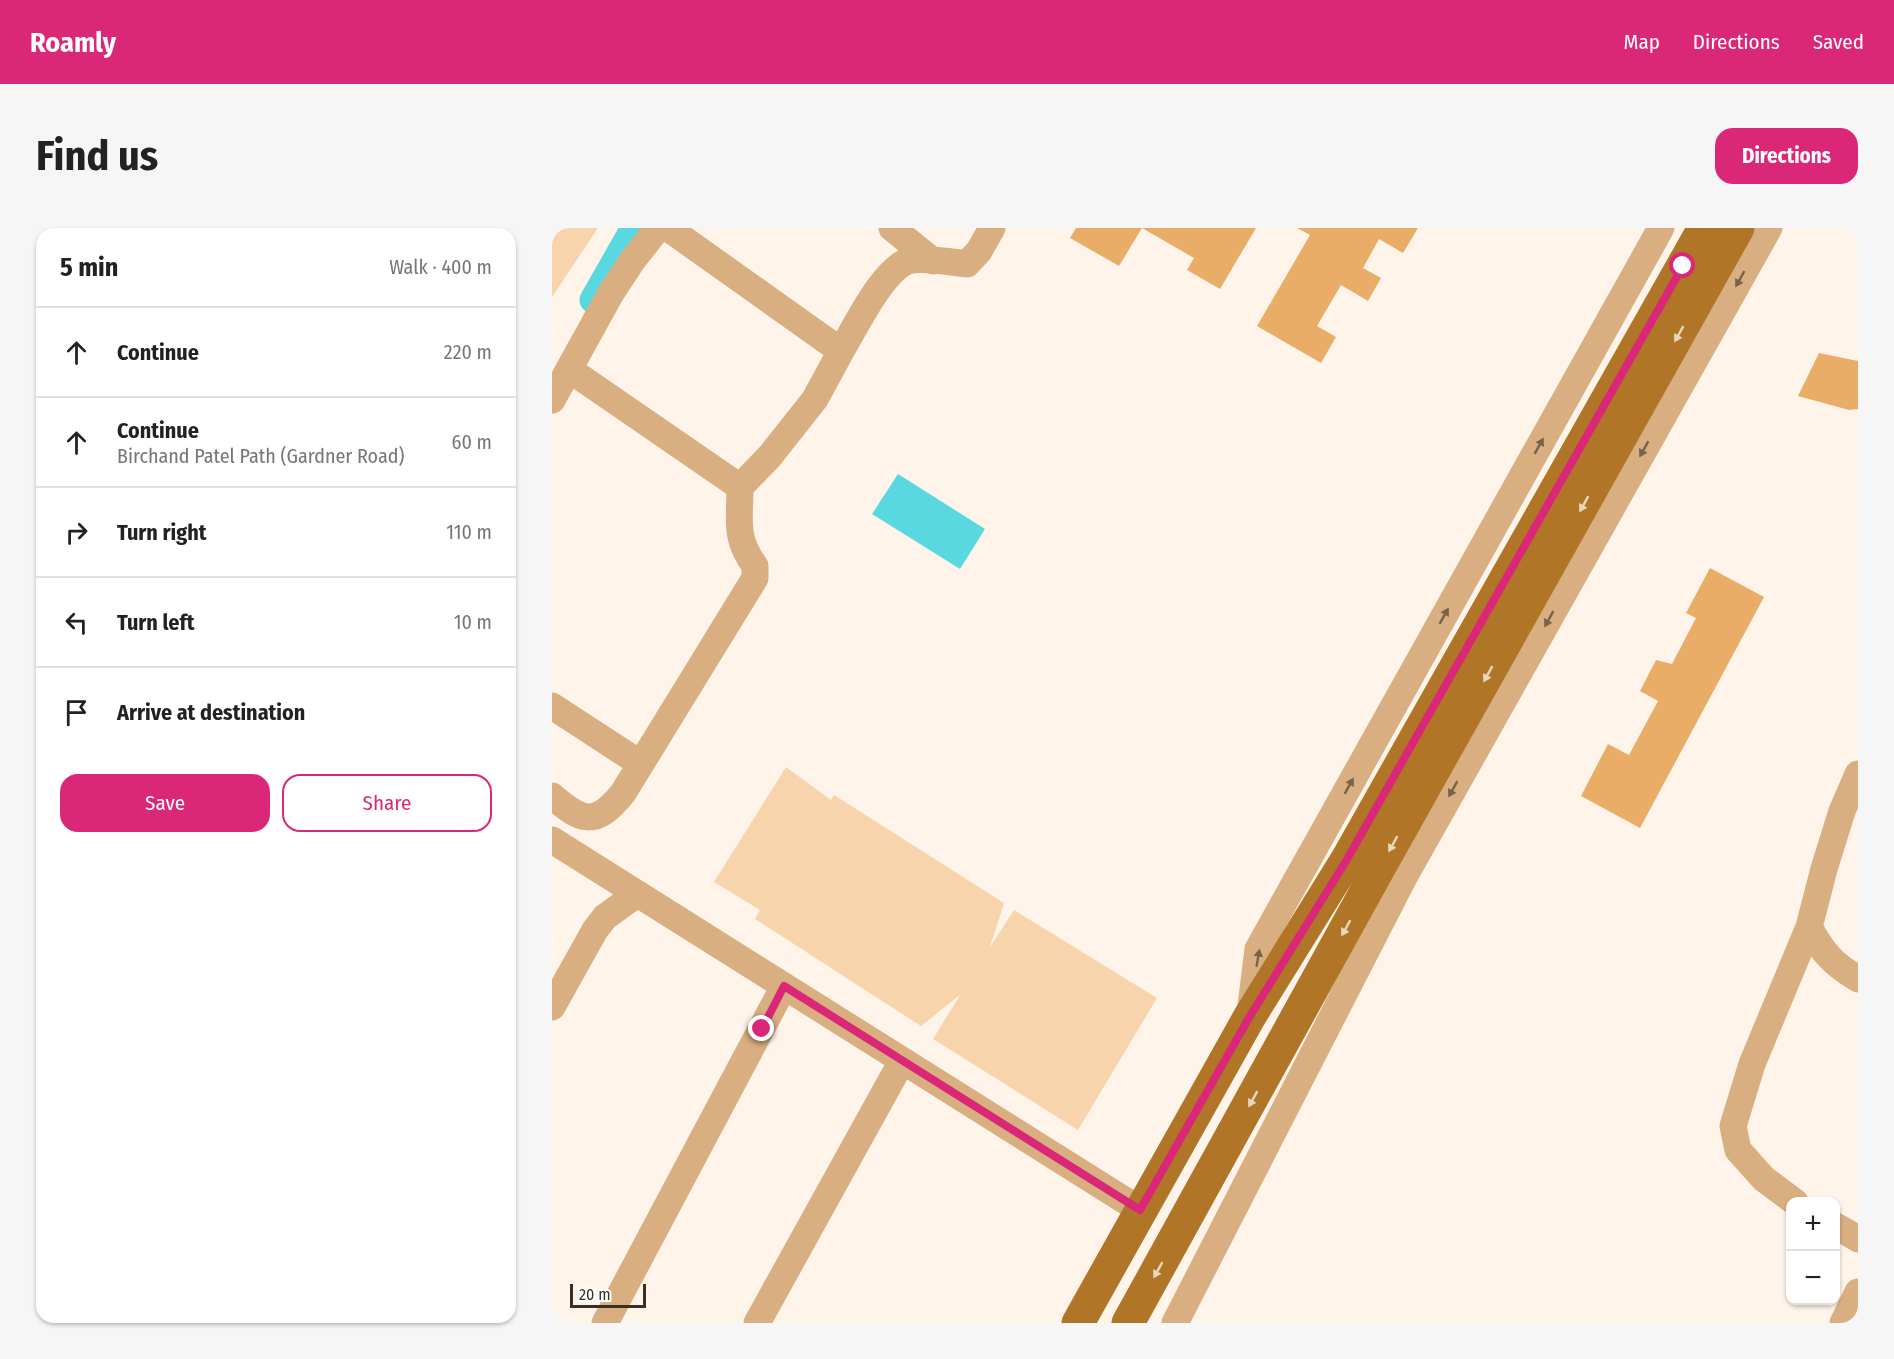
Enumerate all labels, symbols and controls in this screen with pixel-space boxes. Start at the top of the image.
text: Roamly [30,26,116,59]
text: Map [1623,29,1660,55]
text: Directions [1693,29,1780,55]
text: Saved [1813,29,1864,55]
button: Directions [1715,128,1858,184]
text: Find us [36,131,158,181]
text: 5 min [60,252,118,283]
route start [1669,252,1695,278]
text: Walk · 400 m [389,255,492,279]
one-way arrow [1735,271,1745,288]
one-way arrow [1674,326,1684,343]
icon: ahead [60,336,93,369]
text: Continue [117,339,199,366]
text: 220 m [444,340,492,364]
text: Continue [117,417,199,444]
icon: ahead [60,426,93,459]
text: 60 m [452,430,492,454]
one-way arrow [1534,437,1544,454]
one-way arrow [1639,441,1650,457]
text: Birchand Patel Path (Gardner Road) [117,444,404,468]
one-way arrow [1579,496,1589,513]
icon: right [60,516,93,549]
text: Turn right [117,519,206,546]
text: 110 m [446,520,492,544]
icon: left [60,606,93,639]
one-way arrow [1439,607,1449,624]
text: Turn left [117,609,195,636]
text: 10 m [454,610,492,634]
one-way arrow [1544,611,1554,628]
one-way arrow [1483,666,1493,683]
icon: arrive [60,696,93,729]
text: Arrive at destination [117,699,305,726]
button: Save [60,774,270,832]
button: Share [282,774,492,832]
one-way arrow [1344,777,1354,794]
one-way arrow [1448,781,1459,797]
one-way arrow [1388,836,1398,853]
one-way arrow [1341,920,1351,937]
one-way arrow [1254,948,1263,967]
route end [748,1015,774,1041]
one-way arrow [1247,1091,1258,1107]
map controls [1786,1197,1840,1305]
button: + [1786,1197,1840,1251]
button: − [1786,1251,1840,1305]
one-way arrow [1153,1261,1163,1278]
scale bar [570,1281,646,1308]
text: 20 m [579,1285,610,1304]

